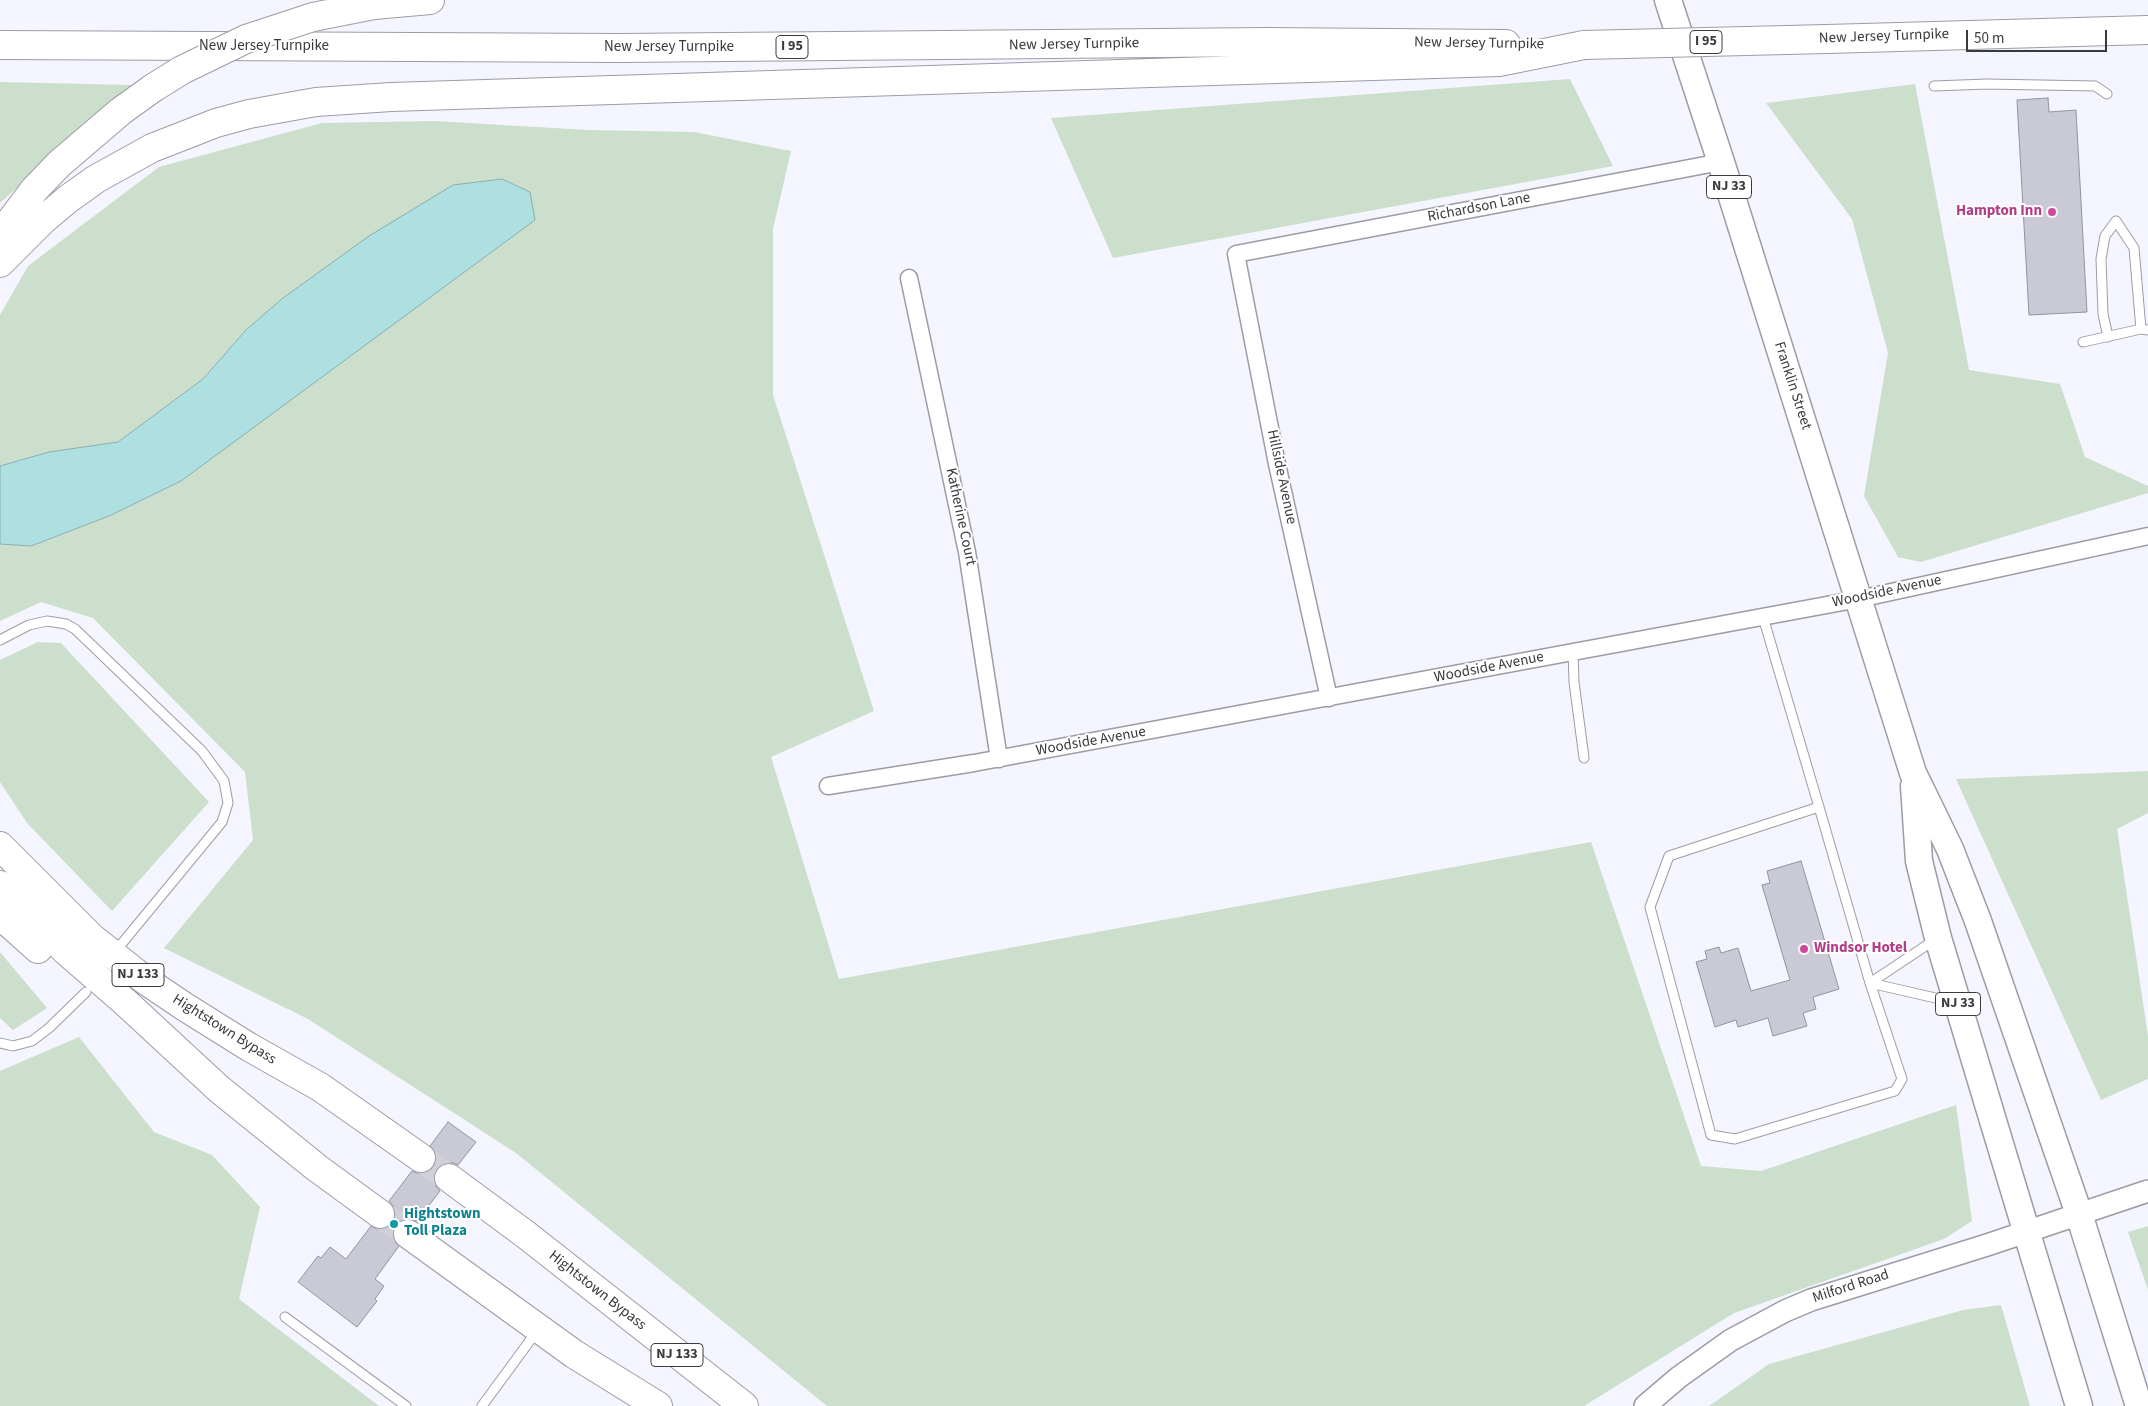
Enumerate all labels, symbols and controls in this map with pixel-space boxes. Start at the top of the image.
scale bar [1968,20,2109,52]
street label: New Jersey Turnpike [1819,26,1949,48]
text: 50 m [1974,28,2004,49]
road number: I 95 [1690,31,1722,54]
street label: New Jersey Turnpike [1414,34,1544,54]
street label: New Jersey Turnpike [1009,35,1139,55]
road number: I 95 [776,36,808,58]
street label: New Jersey Turnpike [199,38,329,56]
street label: New Jersey Turnpike [604,39,734,57]
road number: NJ 33 [1706,176,1752,198]
street label: Richardson Lane [1426,189,1532,227]
place label: Hampton Inn [1956,203,2042,221]
marker: Hampton Inn [2046,206,2058,218]
street label: Franklin Street [1769,340,1815,432]
street label: Hillside Avenue [1262,428,1300,526]
street label: Katherine Court [941,467,979,567]
street label: Woodside Avenue [1831,572,1943,612]
street label: Woodside Avenue [1433,649,1545,687]
street label: Woodside Avenue [1035,723,1147,761]
place label: Windsor Hotel [1814,940,1907,958]
marker: Windsor Hotel [1798,943,1810,955]
road number: NJ 133 [112,964,164,986]
street label: Hightstown Bypass [169,991,279,1069]
road number: NJ 33 [1936,992,1980,1016]
place label: Hightstown Toll Plaza [404,1206,481,1241]
marker: Hightstown Toll Plaza [388,1218,400,1230]
street label: Hightstown Bypass [545,1247,649,1335]
street label: Milford Road [1810,1266,1892,1308]
road number: NJ 133 [651,1344,703,1366]

